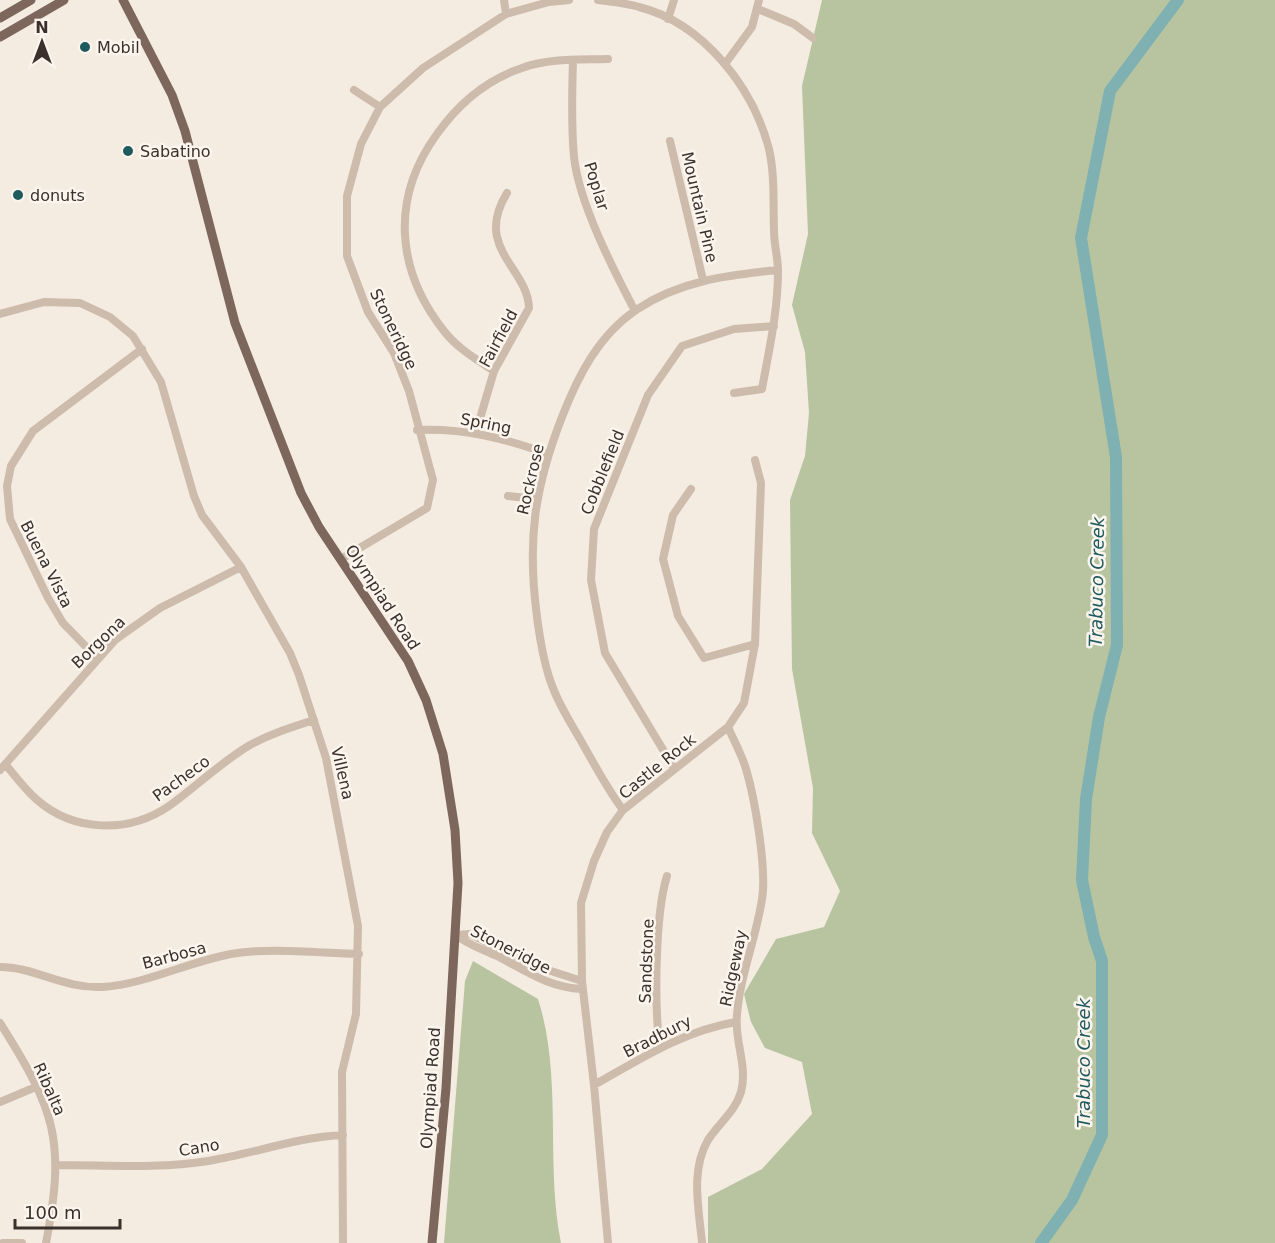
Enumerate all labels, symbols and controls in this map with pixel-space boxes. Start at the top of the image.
north arrow [12,12,72,72]
text: N [35,18,49,37]
place label: Mobil [97,38,140,57]
marker: Mobil [78,40,92,54]
place label: Sabatino [140,142,211,161]
marker: Sabatino [121,144,135,158]
street label: Mountain Pine [678,150,722,264]
street label: Poplar [580,160,613,213]
place label: donuts [30,186,85,205]
marker: donuts [11,188,25,202]
street label: Stoneridge [366,286,421,373]
street label: Fairfield [475,306,522,371]
street label: Spring [459,409,513,438]
street label: Cobblefield [577,427,628,518]
street label: Rockrose [513,442,548,517]
water label: Trabuco Creek [1085,515,1108,647]
street label: Buena Vista [16,517,77,611]
street label: Olympiad Road [341,541,424,654]
street label: Borgona [68,612,129,672]
street label: Castle Rock [615,729,700,803]
street label: Villena [327,745,358,801]
street label: Pacheco [149,751,214,806]
street label: Sandstone [636,918,657,1004]
street label: Stoneridge [468,921,554,978]
street label: Ridgeway [716,928,751,1008]
street label: Barbosa [140,938,208,973]
water label: Trabuco Creek [1073,996,1094,1128]
street label: Bradbury [620,1011,694,1062]
street label: Olympiad Road [417,1027,444,1149]
street label: Ribalta [29,1060,70,1119]
street label: Cano [177,1135,221,1160]
scale bar [15,1192,120,1230]
text: 100 m [24,1202,82,1223]

